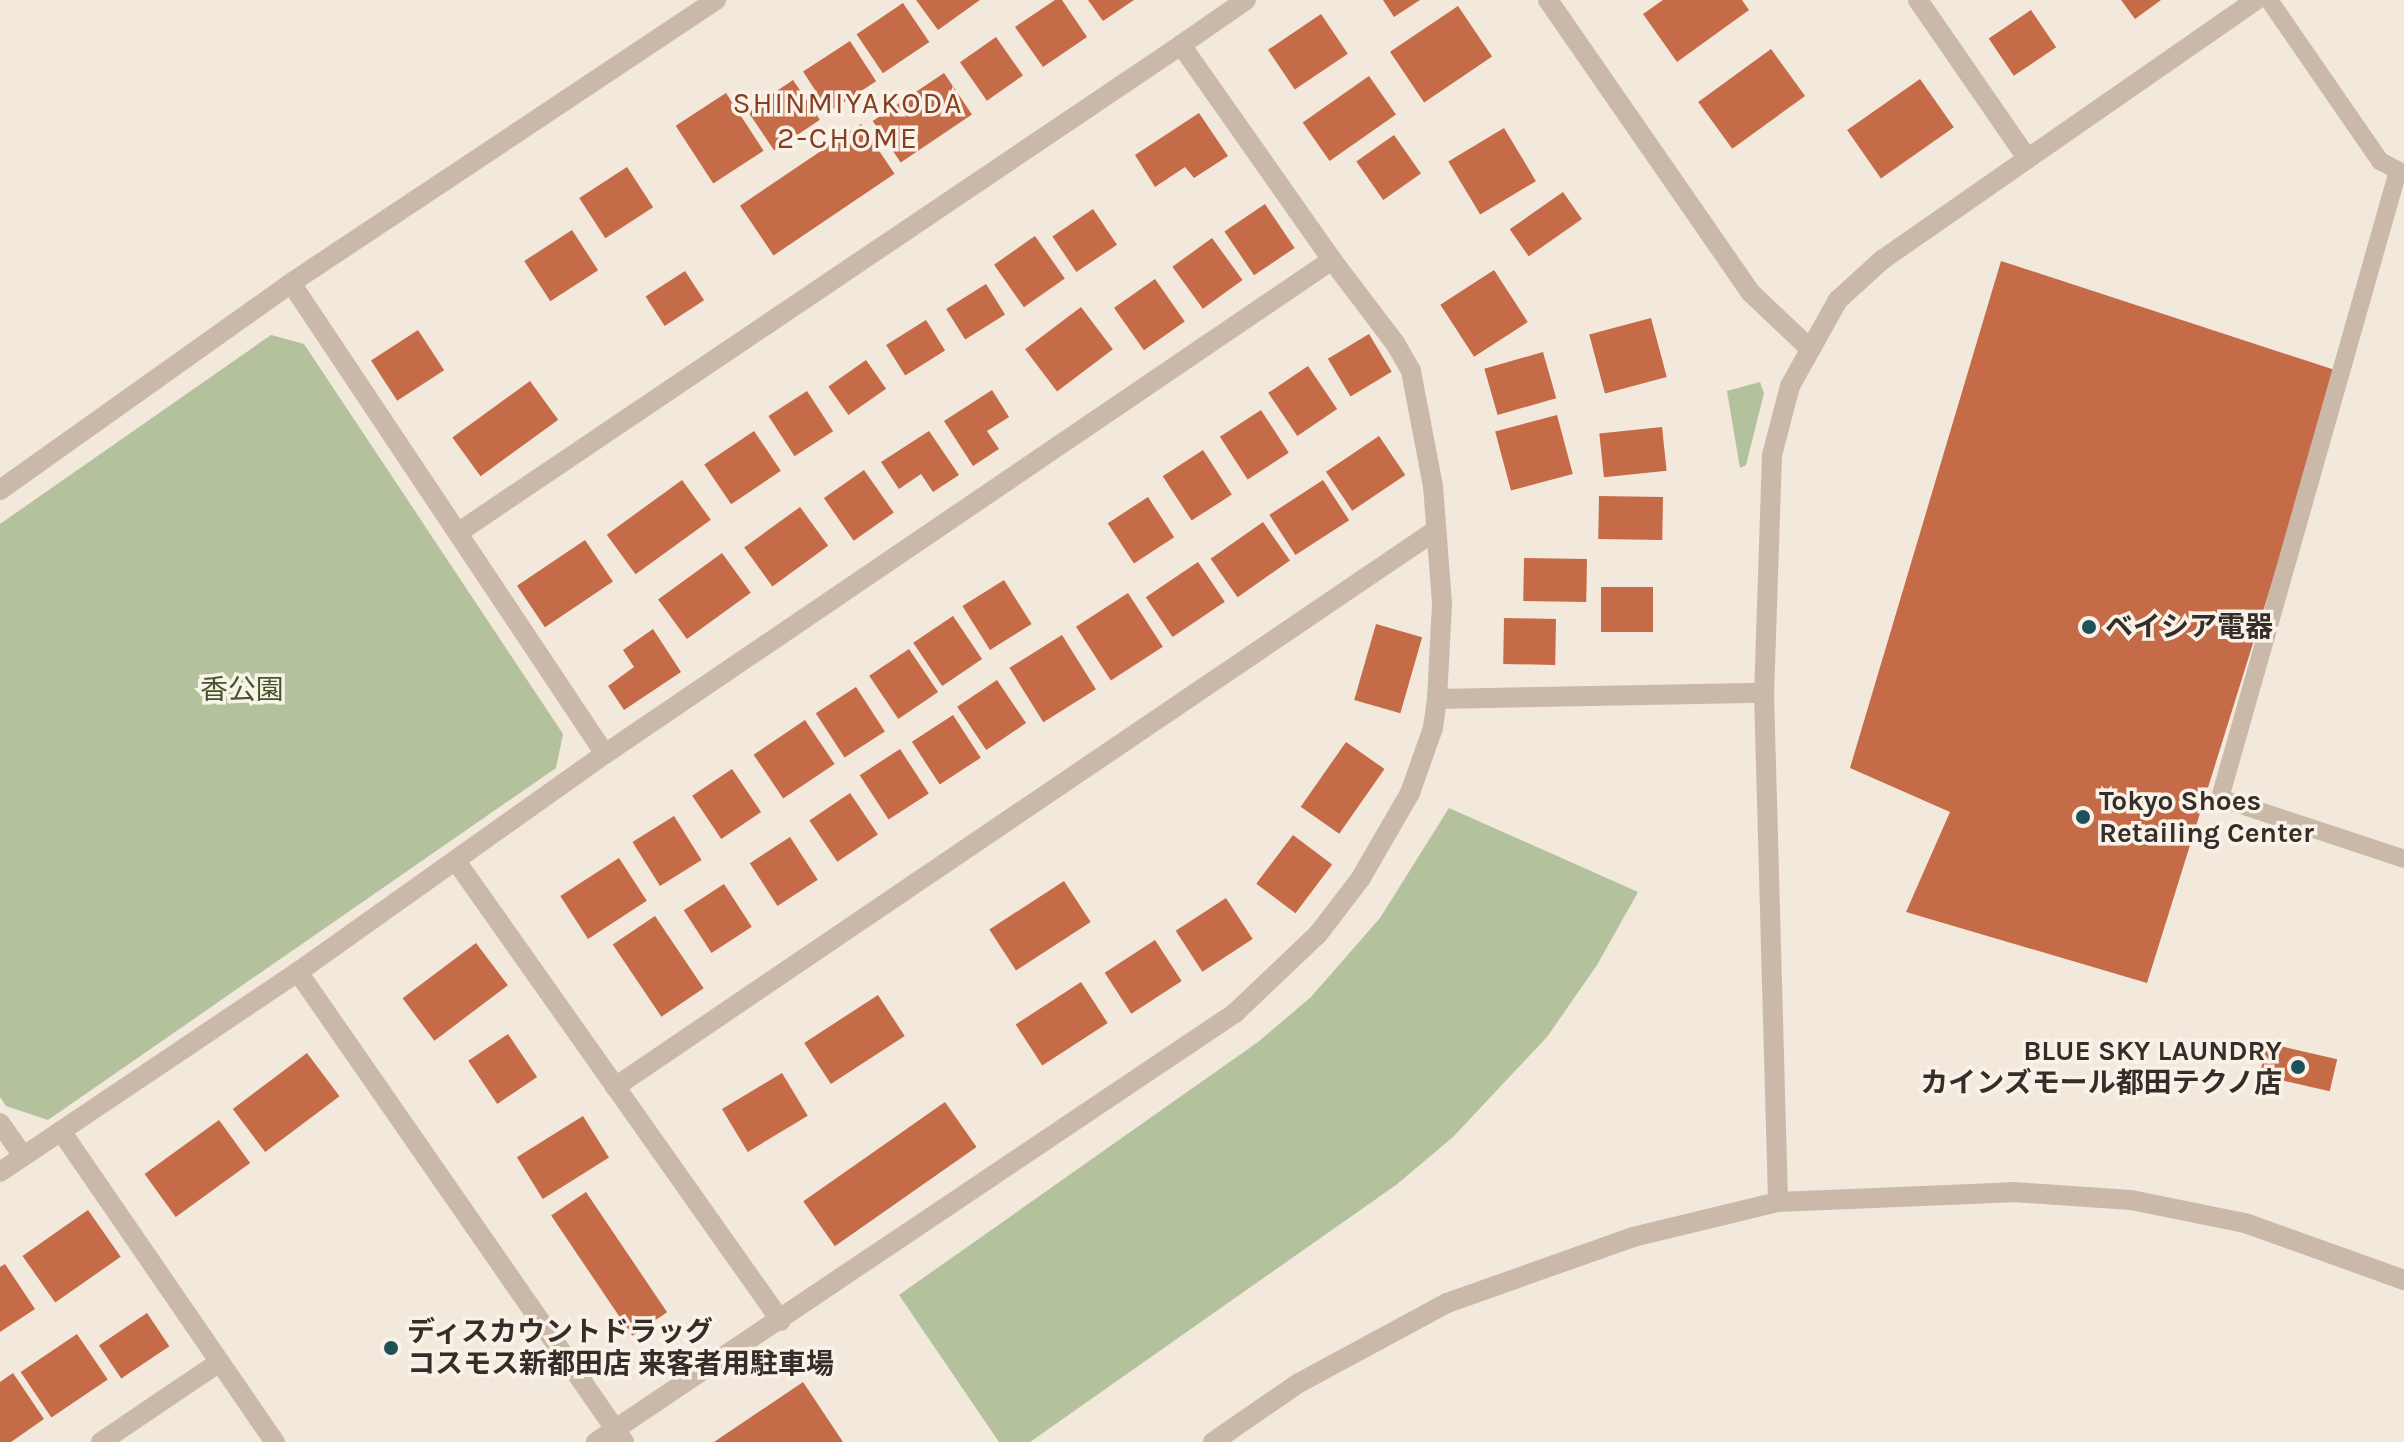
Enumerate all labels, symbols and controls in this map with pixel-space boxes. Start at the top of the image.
district label: SHINMIYAKODA 2-CHOME [732,85,964,156]
place label: ベイシア電器 [2105,610,2273,644]
marker: ベイシア電器 [2080,618,2098,636]
park label: 香公園 [200,673,284,707]
place label: Tokyo Shoes Retailing Center [2099,784,2314,850]
marker: Tokyo Shoes Retailing Center [2074,808,2092,826]
place label: BLUE SKY LAUNDRY カインズモール都田テクノ店 [1918,1034,2282,1100]
marker: BLUE SKY LAUNDRY カインズモール都田テクノ店 [2289,1058,2307,1076]
place label: ディスカウントドラッグ コスモス新都田店 来客者用駐車場 [407,1315,834,1381]
marker: ディスカウントドラッグ コスモス新都田店 来客者用駐車場 [382,1339,400,1357]

